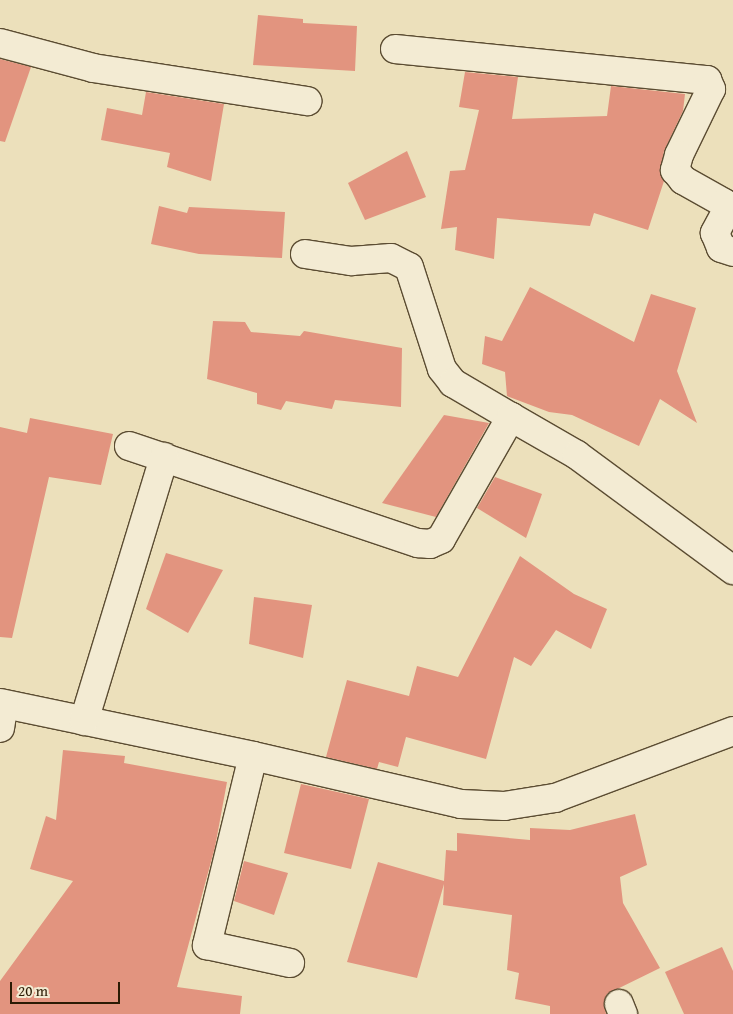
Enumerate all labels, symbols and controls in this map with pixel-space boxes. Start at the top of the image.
scale bar [12,972,122,1004]
text: 20 m [18,980,48,1001]

